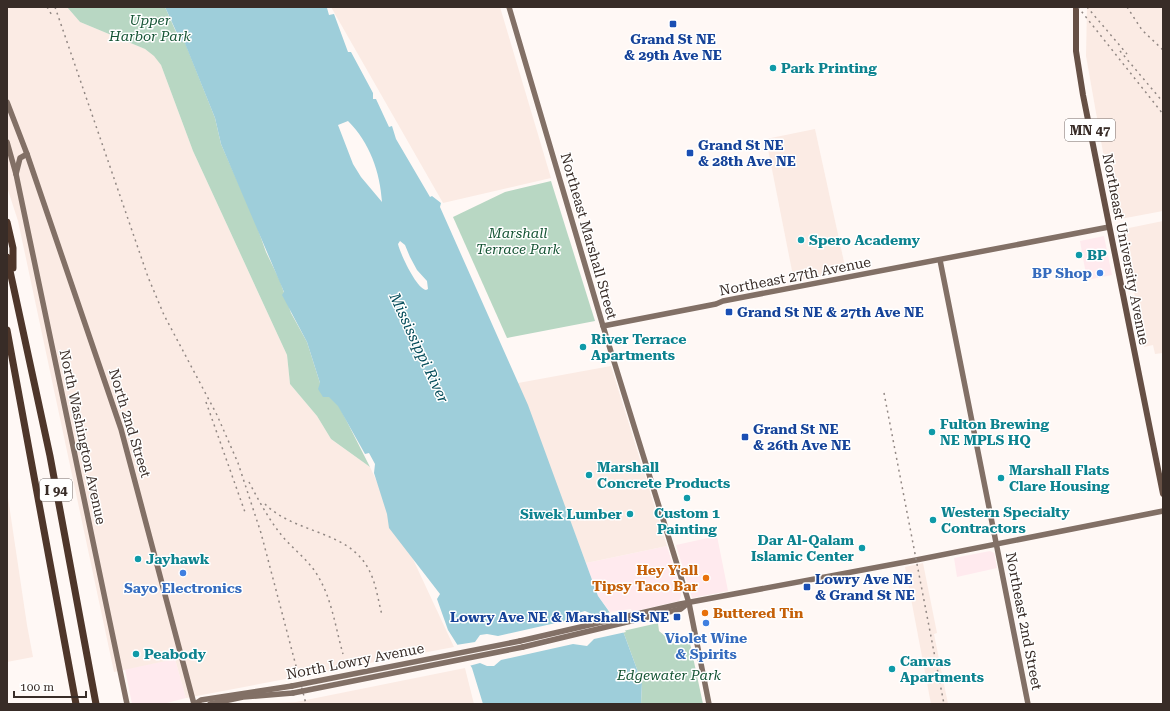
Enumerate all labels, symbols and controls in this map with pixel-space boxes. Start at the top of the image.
park label: Upper Harbor Park [108,12,191,44]
marker: Grand St NE & 29th Ave NE [668,19,678,29]
place label: Grand St NE & 29th Ave NE [624,31,722,63]
place label: Park Printing [781,60,877,76]
marker: Park Printing [768,63,778,73]
road number: MN 47 [1065,119,1115,141]
place label: Grand St NE & 28th Ave NE [698,137,796,169]
marker: Grand St NE & 28th Ave NE [685,148,695,158]
street label: Northeast Marshall Street [558,151,620,321]
street label: Northeast University Avenue [1100,152,1152,346]
park label: Marshall Terrace Park [476,225,560,257]
place label: Spero Academy [809,232,921,248]
marker: Spero Academy [796,235,806,245]
place label: BP [1087,247,1107,263]
marker: BP [1074,250,1084,260]
street label: Northeast 27th Avenue [718,253,873,299]
place label: BP Shop [1032,265,1092,281]
marker: BP Shop [1095,268,1105,278]
water label: Mississippi River [385,289,453,407]
place label: Grand St NE & 27th Ave NE [737,304,924,320]
marker: Grand St NE & 27th Ave NE [724,307,734,317]
place label: River Terrace Apartments [591,331,686,363]
marker: River Terrace Apartments [578,342,588,352]
street label: North Washington Avenue [57,348,109,526]
street label: North 2nd Street [106,367,154,479]
place label: Fulton Brewing NE MPLS HQ [940,416,1049,448]
place label: Grand St NE & 26th Ave NE [753,421,851,453]
marker: Fulton Brewing NE MPLS HQ [927,427,937,437]
marker: Grand St NE & 26th Ave NE [740,432,750,442]
place label: Marshall Concrete Products [597,459,730,491]
place label: Marshall Flats Clare Housing [1009,462,1110,494]
marker: Marshall Concrete Products [584,470,594,480]
marker: Marshall Flats Clare Housing [996,473,1006,483]
road number: I 94 [40,479,72,501]
marker: Custom 1 Painting [682,493,692,503]
place label: Western Specialty Contractors [941,504,1070,536]
place label: Custom 1 Painting [654,505,720,537]
place label: Siwek Lumber [520,506,623,522]
marker: Siwek Lumber [625,509,635,519]
marker: Western Specialty Contractors [928,515,938,525]
place label: Dar Al-Qalam Islamic Center [751,532,855,564]
marker: Dar Al-Qalam Islamic Center [857,543,867,553]
place label: Jayhawk [146,551,210,567]
street label: Northeast 2nd Street [1003,551,1045,691]
marker: Jayhawk [133,554,143,564]
place label: Hey Y'all Tipsy Taco Bar [592,562,699,594]
marker: Sayo Electronics [178,568,188,578]
place label: Lowry Ave NE & Grand St NE [815,571,915,603]
marker: Hey Y'all Tipsy Taco Bar [701,573,711,583]
place label: Sayo Electronics [124,580,242,596]
marker: Lowry Ave NE & Grand St NE [802,582,812,592]
place label: Buttered Tin [713,605,804,621]
marker: Buttered Tin [700,608,710,618]
place label: Lowry Ave NE & Marshall St NE [450,609,669,625]
marker: Lowry Ave NE & Marshall St NE [672,612,682,622]
marker: Violet Wine & Spirits [701,618,711,628]
place label: Violet Wine & Spirits [665,630,747,662]
street label: North Lowry Avenue [285,640,426,682]
place label: Peabody [144,646,206,662]
marker: Peabody [131,649,141,659]
place label: Canvas Apartments [900,653,984,685]
marker: Canvas Apartments [887,664,897,674]
park label: Edgewater Park [616,667,722,683]
scale bar [14,673,86,699]
text: 100 m [20,680,54,694]

